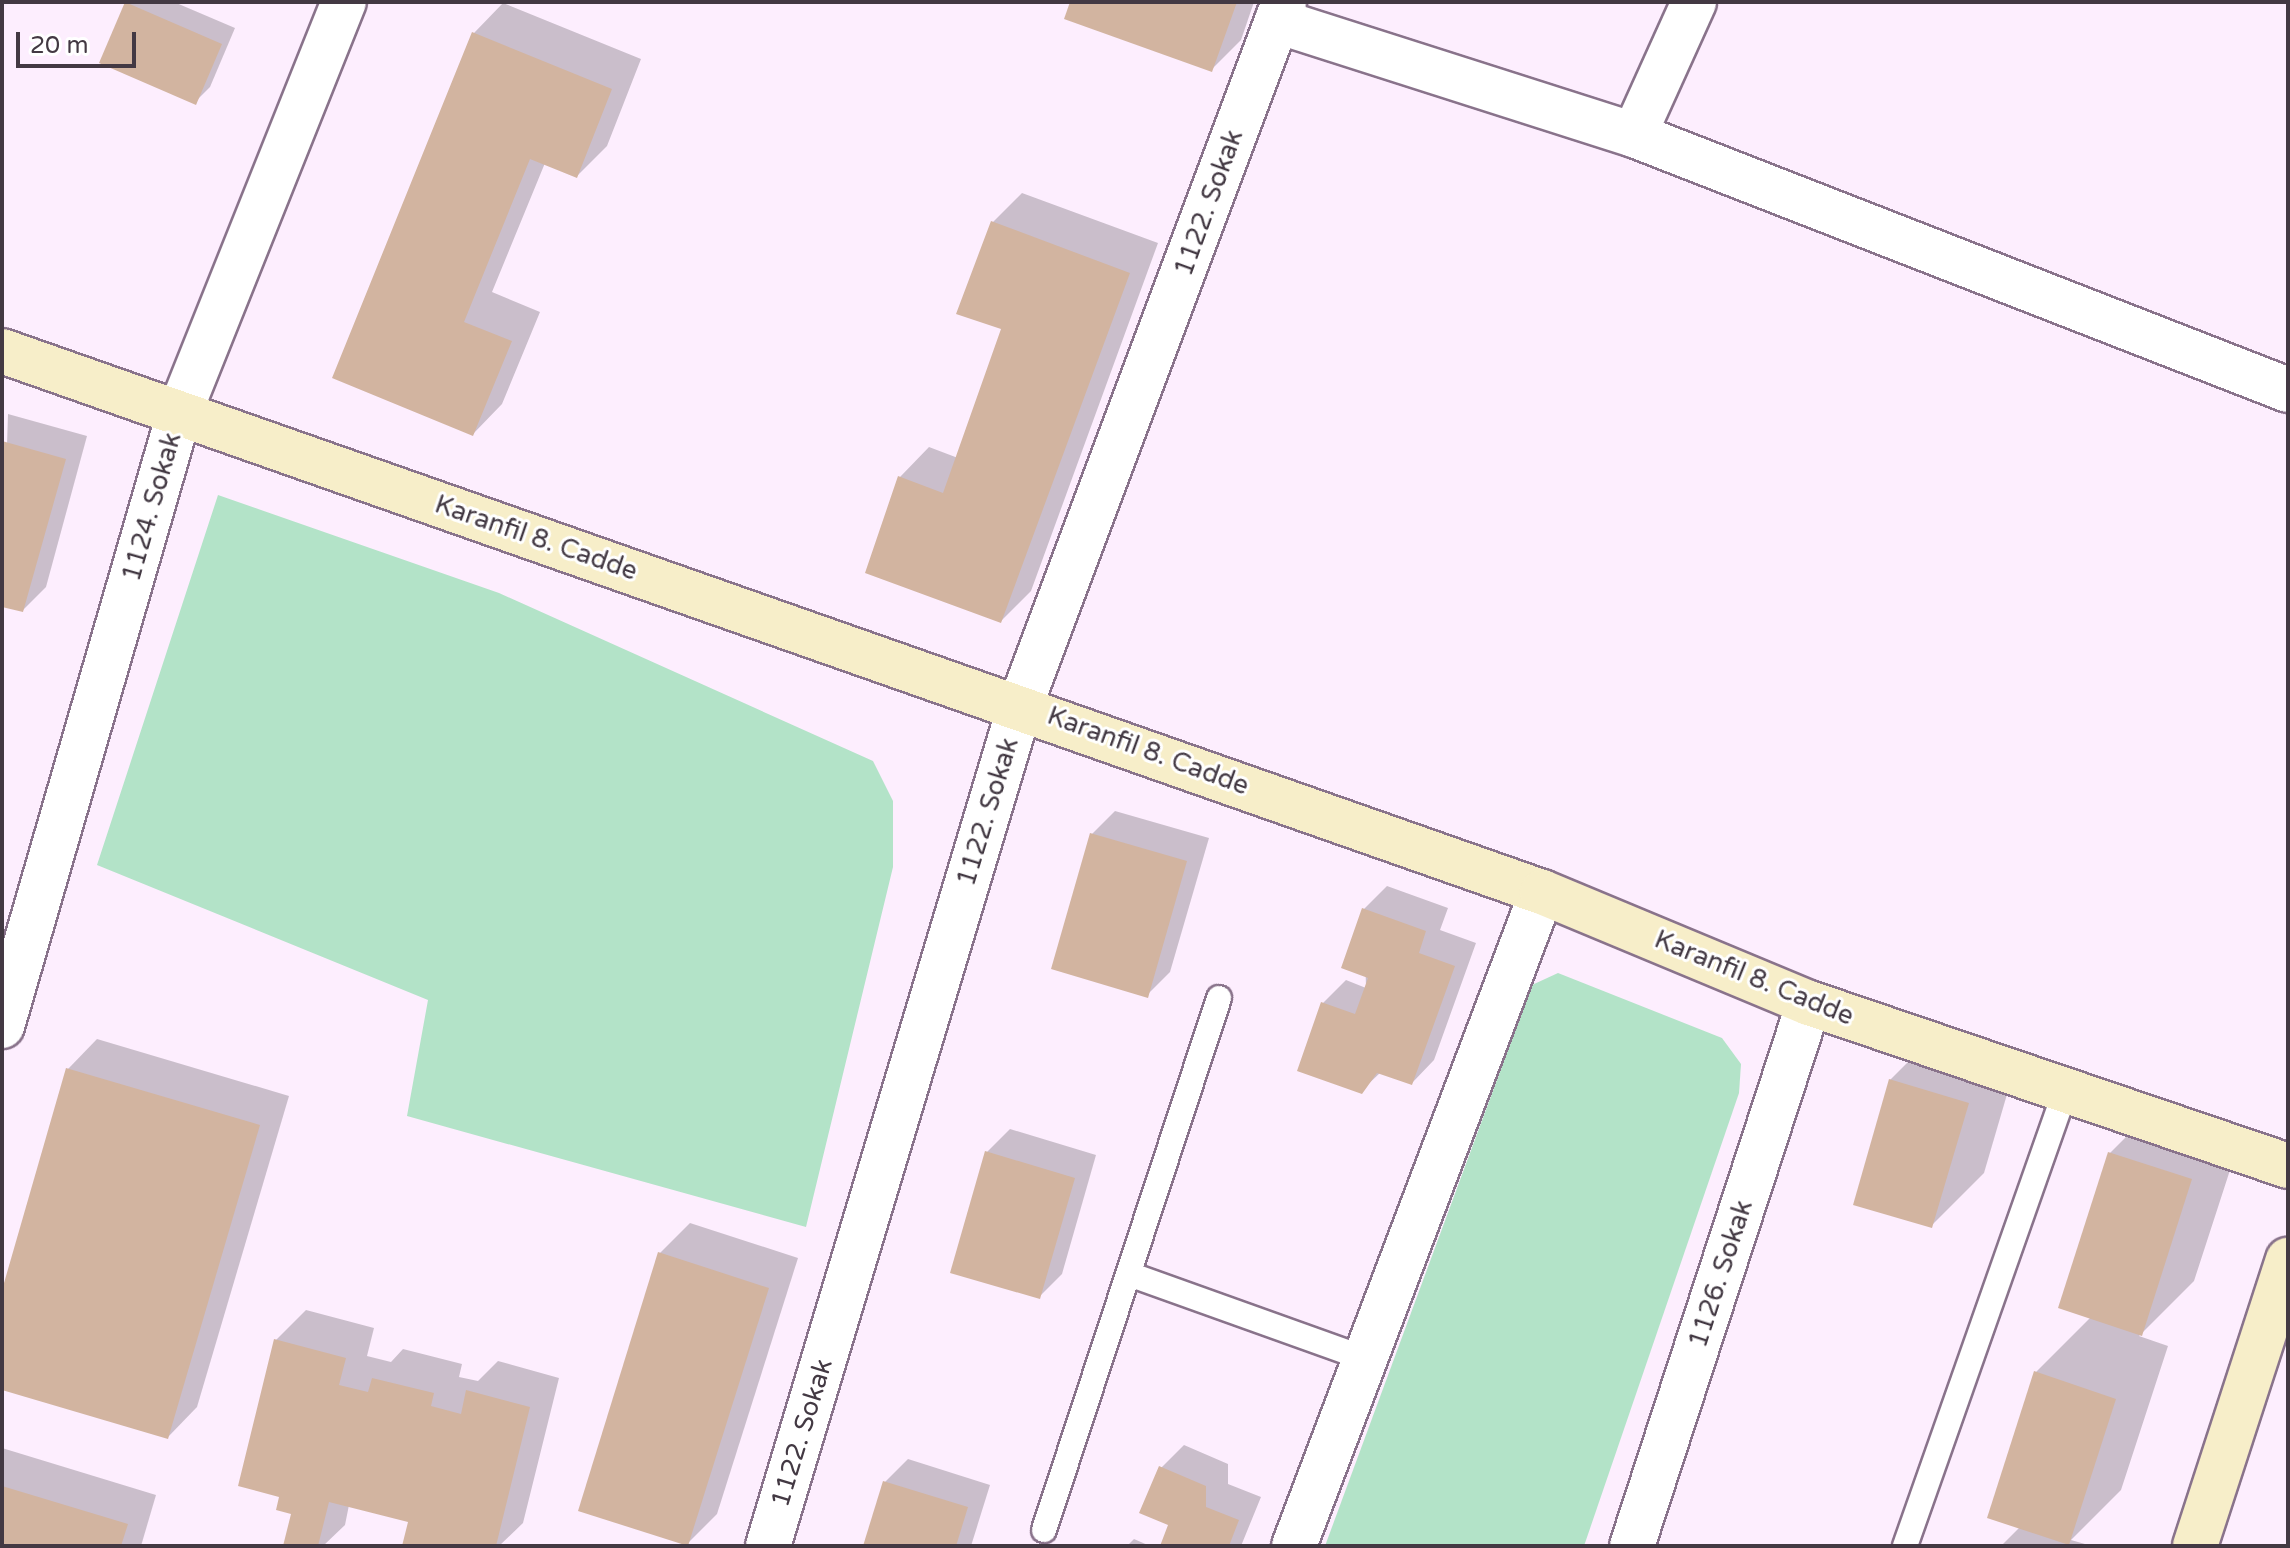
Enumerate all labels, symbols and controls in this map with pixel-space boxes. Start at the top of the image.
scale bar [20,16,140,66]
text: 20 m [30,31,88,60]
street label: 1122. Sokak [1168,126,1250,280]
street label: 1124. Sokak [116,429,188,585]
street label: Karanfil 8. Cadde [431,489,641,587]
street label: Karanfil 8. Cadde [1043,700,1253,802]
street label: 1122. Sokak [951,734,1025,890]
street label: Karanfil 8. Cadde [1650,924,1858,1032]
street label: 1126. Sokak [1682,1196,1760,1352]
street label: 1122. Sokak [765,1355,839,1511]

